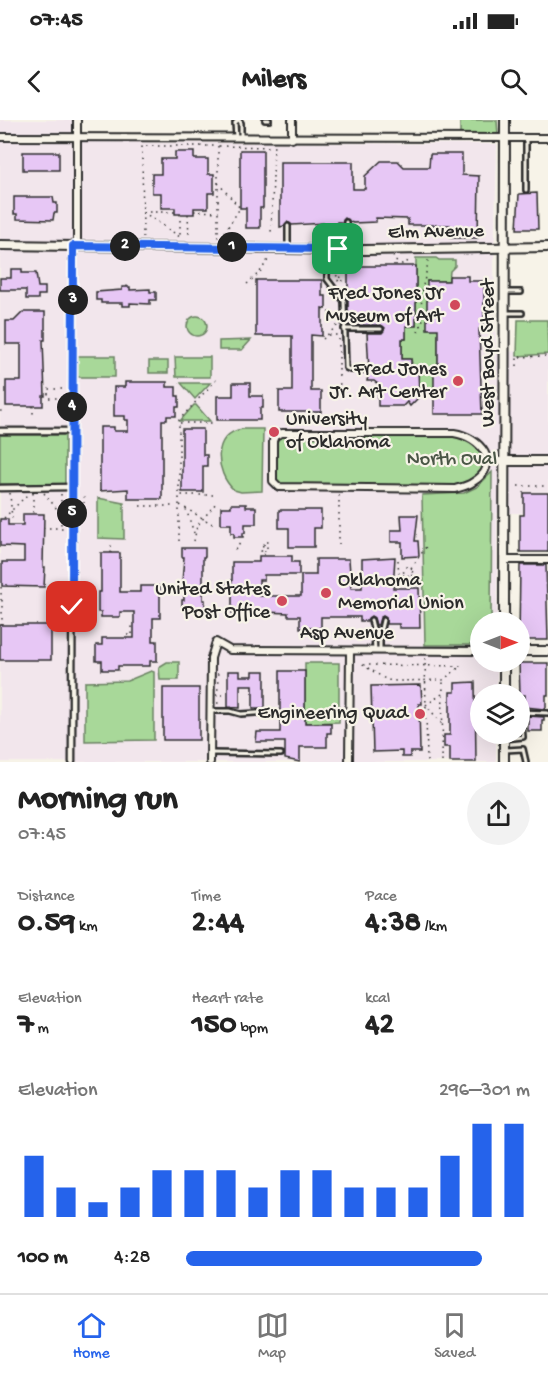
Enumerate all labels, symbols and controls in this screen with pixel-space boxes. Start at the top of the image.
text: 07:45 [30,8,83,34]
icon: back [18,65,51,98]
text: Milers [242,65,306,97]
icon: search [497,65,530,98]
street label: Elm Avenue [388,221,485,245]
pin [312,223,363,274]
pin: 2 [110,231,140,261]
pin: 1 [217,232,247,262]
icon: arrive [321,232,354,265]
text: 2 [121,236,129,255]
text: 1 [229,237,235,256]
street label: West Boyd Street [478,277,501,427]
place label: Fred Jones Jr Museum of Art [325,283,445,329]
pin: 3 [58,285,88,315]
text: 3 [69,290,77,309]
marker: Fred Jones Jr Museum of Art [448,298,462,312]
place label: Fred Jones Jr. Art Center [329,359,448,405]
marker: Fred Jones Jr. Art Center [451,374,465,388]
pin: 4 [57,392,87,422]
text: 4 [68,397,76,416]
place label: University of Oklahoma [286,409,391,455]
marker: University of Oklahoma [267,425,281,439]
park label: North Oval [407,449,497,472]
pin: 5 [57,498,87,528]
text: 5 [68,503,76,522]
place label: Oklahoma Memorial Union [338,570,464,616]
place label: United States Post Office [155,579,271,625]
pin [46,581,97,632]
marker: Oklahoma Memorial Union [319,586,333,600]
icon: check [55,590,88,623]
marker: United States Post Office [275,594,289,608]
north arrow [470,612,530,672]
map controls [470,612,530,744]
street label: Asp Avenue [300,623,395,646]
button: layers [470,684,530,744]
place label: Engineering Quad [258,703,410,726]
marker: Engineering Quad [413,707,427,721]
text: Morning run [18,782,178,820]
button: share [467,782,530,845]
text: 07:45 [18,824,66,847]
text: Distance [18,888,75,907]
text: Time [192,888,221,907]
text: Pace [365,888,397,907]
text: 0.59 [18,907,75,942]
text: 2:44 [192,907,244,942]
text: 4:38 [365,907,421,942]
text: km [75,918,98,937]
text: /km [421,918,447,937]
text: Elevation [18,990,82,1009]
text: Heart rate [192,990,263,1009]
text: kcal [365,990,390,1009]
text: 7 [18,1009,34,1044]
text: 150 [192,1009,237,1044]
text: 42 [365,1009,394,1044]
text: m [34,1020,49,1039]
text: bpm [237,1020,268,1039]
text: Elevation [18,1080,98,1103]
text: 296–301 m [439,1080,530,1103]
text: 100 m [18,1247,68,1270]
text: 4:28 [114,1247,151,1270]
tab: Home [73,1309,110,1364]
tab: Map [256,1309,289,1364]
tab: Saved [434,1309,475,1364]

